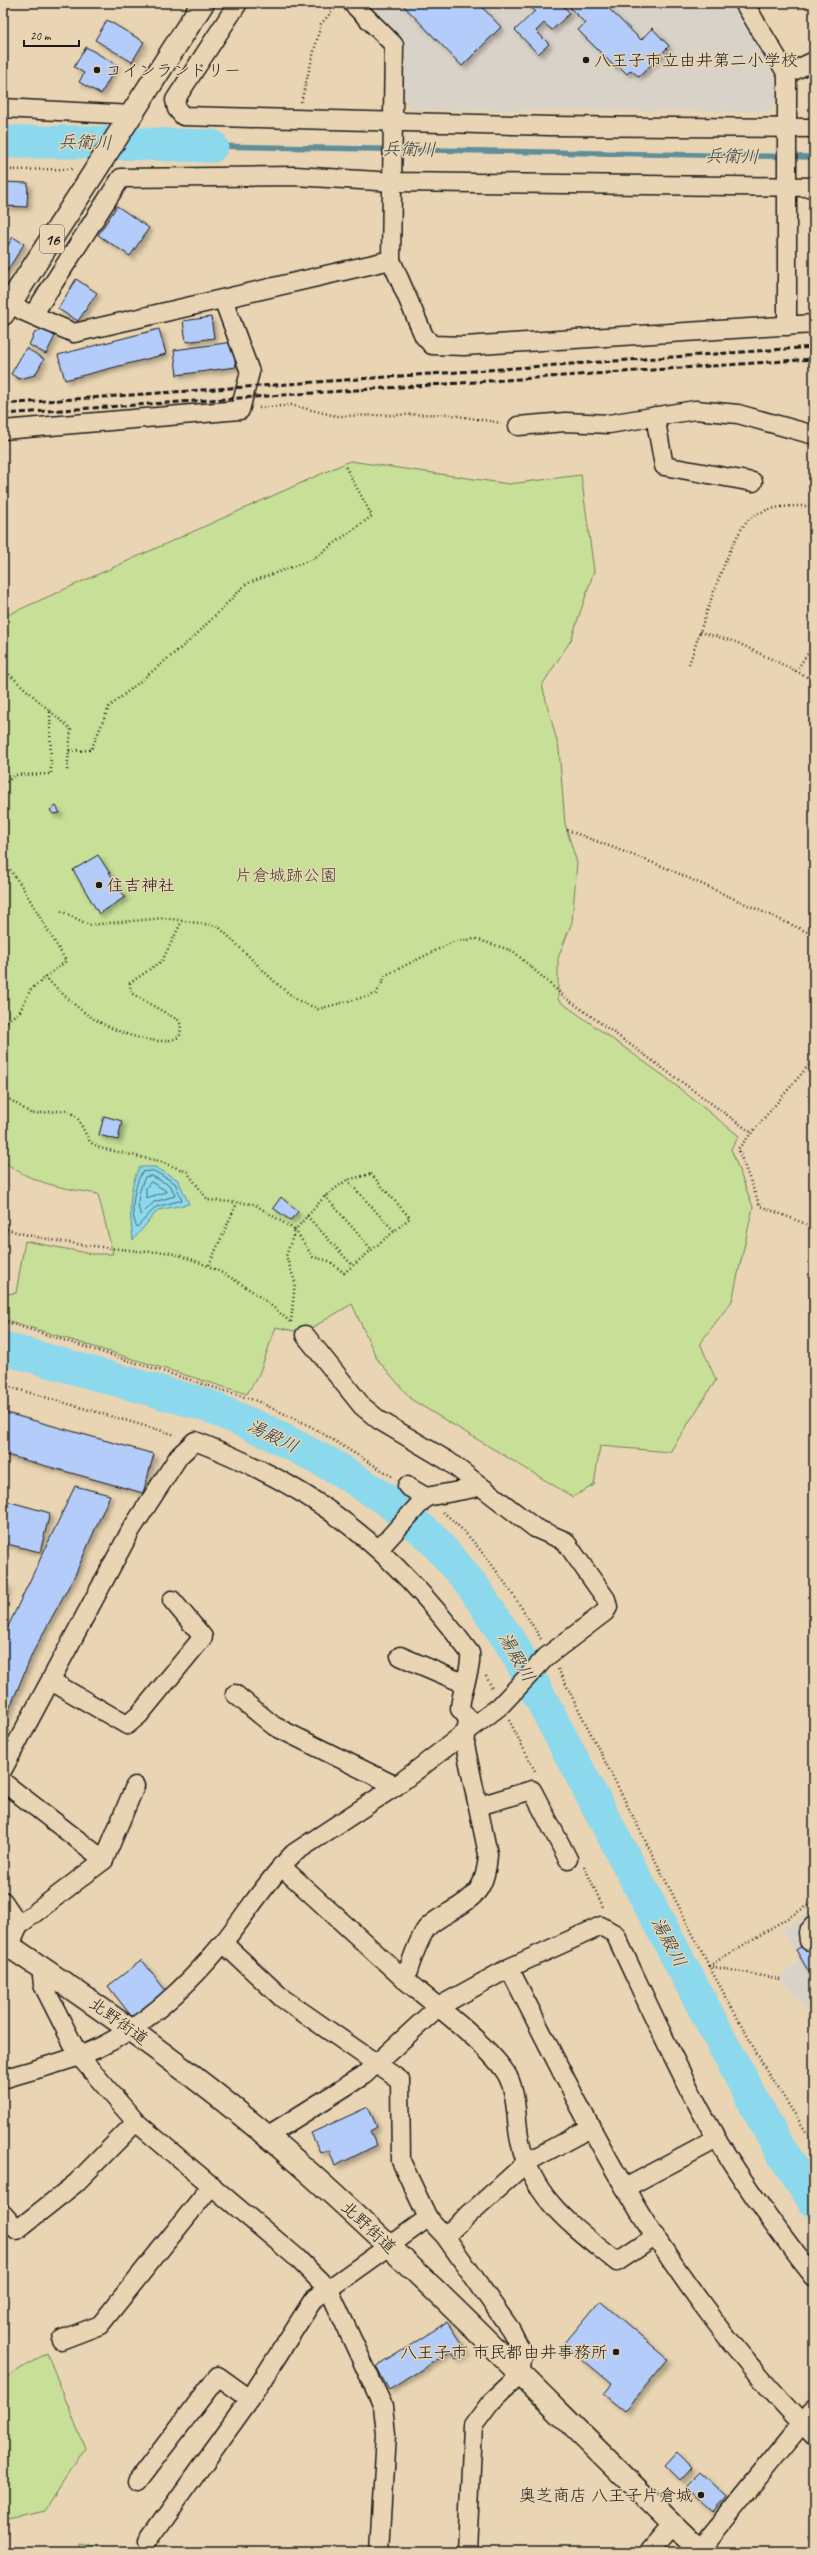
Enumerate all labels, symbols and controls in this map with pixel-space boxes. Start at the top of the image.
scale bar [24,22,79,48]
text: 20 m [30,28,52,44]
place label: 八王子市立由井第二小学校 [594,50,798,71]
marker: 八王子市立由井第二小学校 [581,55,591,65]
place label: コインランドリー [105,60,241,81]
marker: コインランドリー [92,65,102,75]
water label: 兵衛川 [58,131,112,153]
water label: 兵衛川 [382,138,436,160]
water label: 兵衛川 [705,145,759,167]
road number: 16 [40,225,64,253]
park label: 片倉城跡公園 [235,865,337,886]
place label: 住吉神社 [107,875,175,896]
marker: 住吉神社 [94,880,104,890]
water label: 湯殿川 [244,1414,302,1458]
water label: 湯殿川 [494,1628,540,1686]
water label: 湯殿川 [647,1913,691,1971]
street label: 北野街道 [85,1993,152,2050]
street label: 北野街道 [337,2196,401,2258]
place label: 八王子市 市民都由井事務所 [400,2342,608,2363]
marker: 八王子市 市民都由井事務所 [611,2347,621,2357]
place label: 奥芝商店 八王子片倉城 [519,2485,693,2506]
marker: 奥芝商店 八王子片倉城 [696,2490,706,2500]

